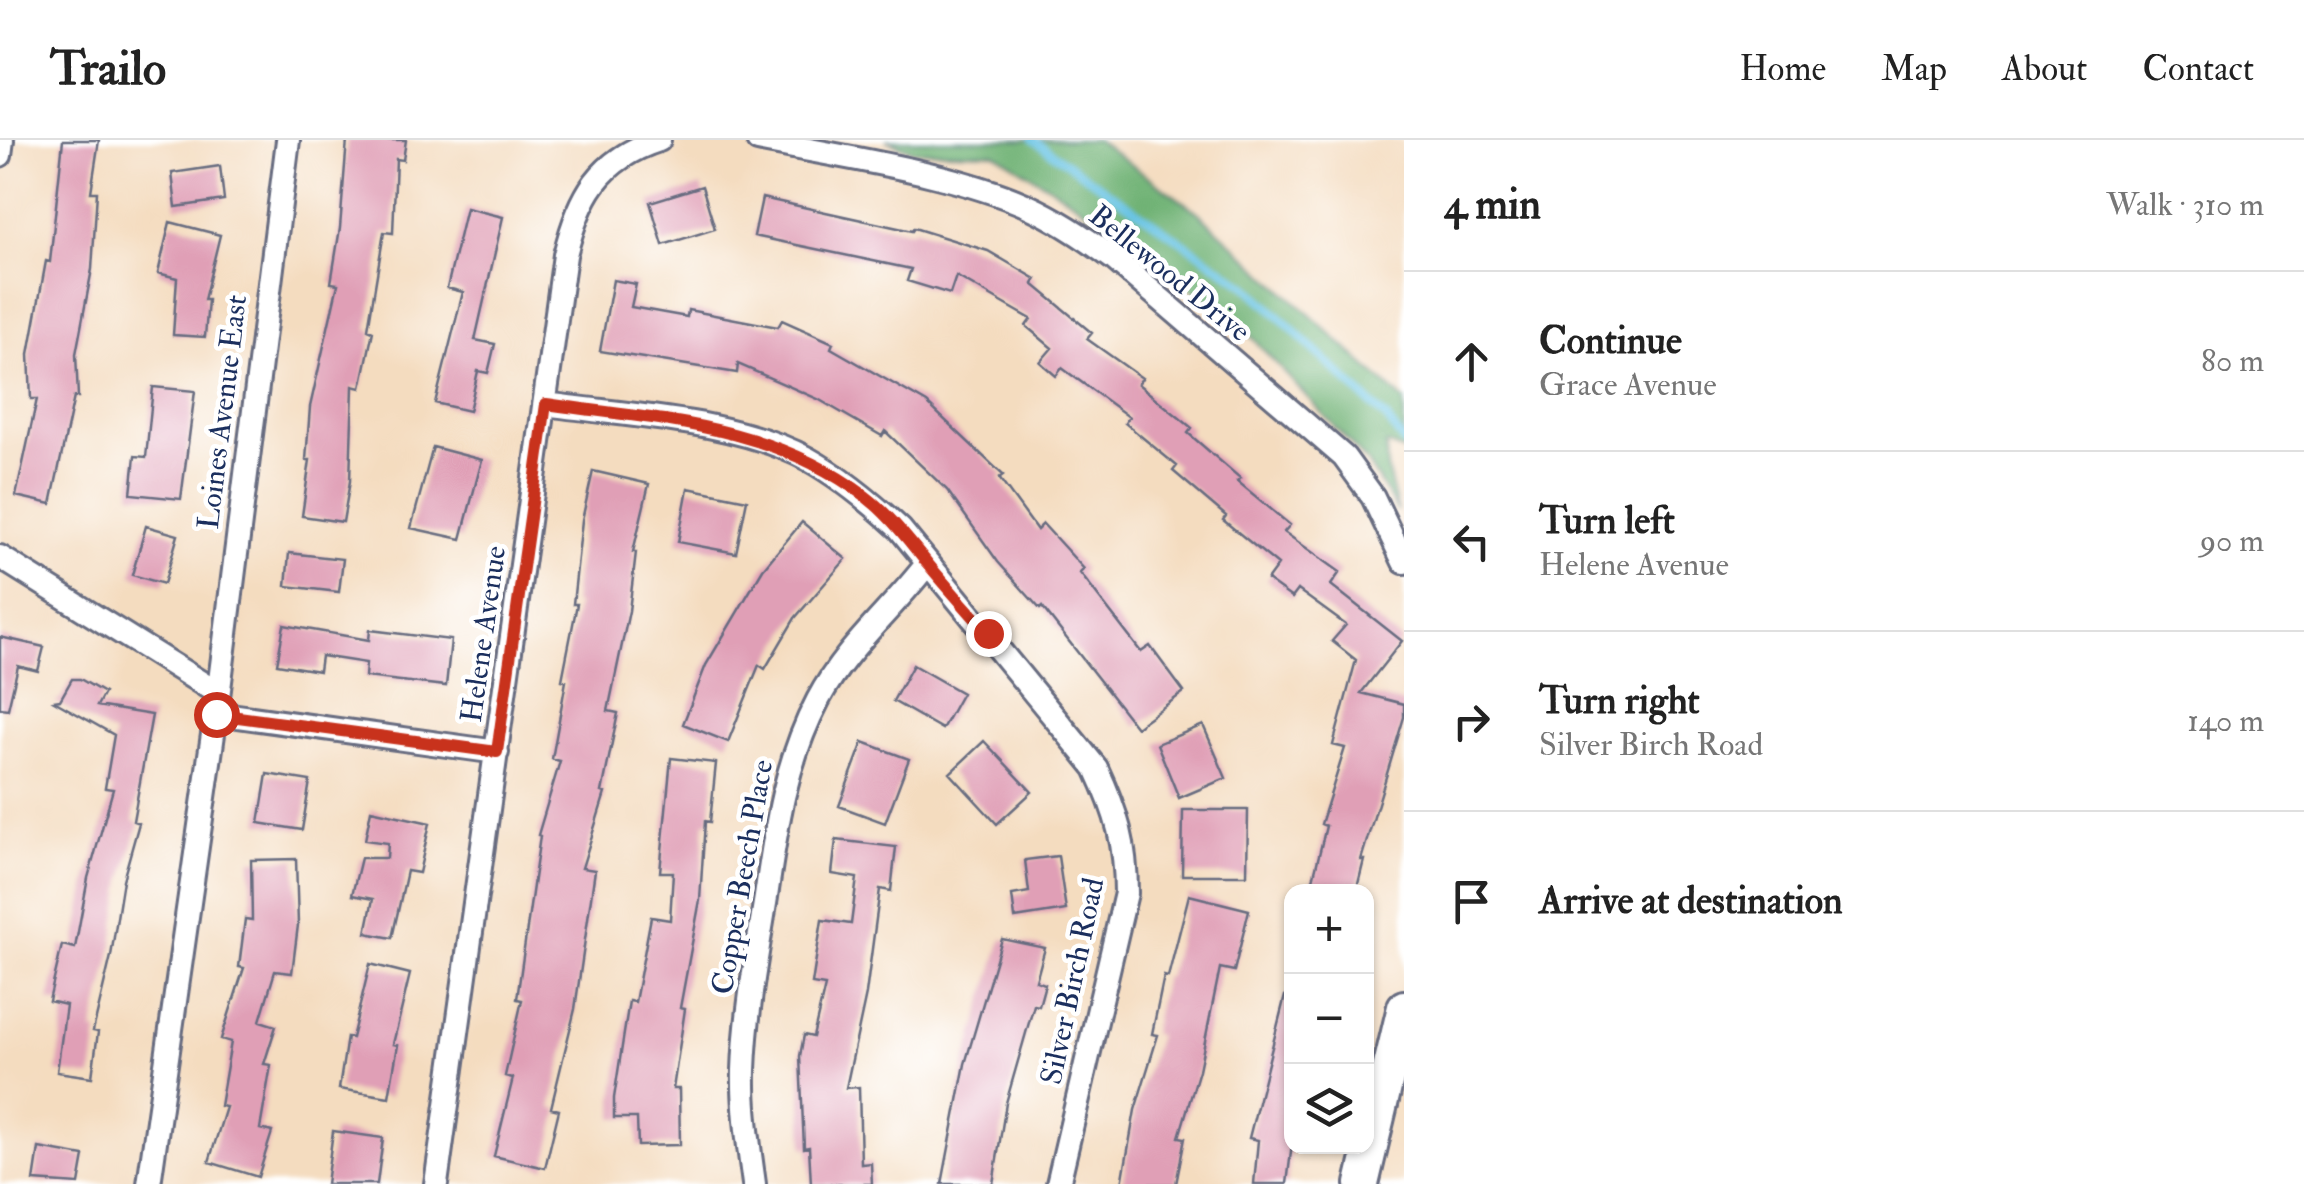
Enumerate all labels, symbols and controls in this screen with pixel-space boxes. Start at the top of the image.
text: Trailo [50,39,166,99]
text: Home [1739,47,1826,91]
text: Map [1881,47,1947,91]
text: About [2002,47,2087,91]
text: Contact [2142,47,2254,91]
text: 4 min [1444,179,1541,231]
text: Walk · 310 m [2106,185,2264,225]
street label: Bellewood Drive [1082,197,1258,350]
street label: Loines Avenue East [190,292,255,531]
text: Continue [1539,317,1682,365]
icon: ahead [1444,334,1499,389]
text: 80 m [2201,341,2264,381]
text: Grace Avenue [1539,365,1717,405]
text: Turn left [1539,497,1675,545]
icon: left [1444,514,1499,569]
text: 90 m [2200,521,2264,561]
street label: Helene Avenue [453,543,514,725]
text: Helene Avenue [1539,545,1729,585]
route end [966,611,1012,657]
text: Turn right [1539,677,1700,725]
route start [194,692,240,738]
icon: right [1444,694,1499,749]
text: 140 m [2187,701,2264,741]
text: Silver Birch Road [1539,725,1763,765]
street label: Copper Beech Place [704,757,781,997]
street label: Silver Birch Road [1033,874,1112,1088]
icon: arrive [1444,874,1499,929]
text: Arrive at destination [1539,877,1843,925]
map controls [1284,884,1374,1154]
button: + [1284,884,1374,974]
button: − [1284,974,1374,1064]
button: layers [1284,1064,1374,1154]

